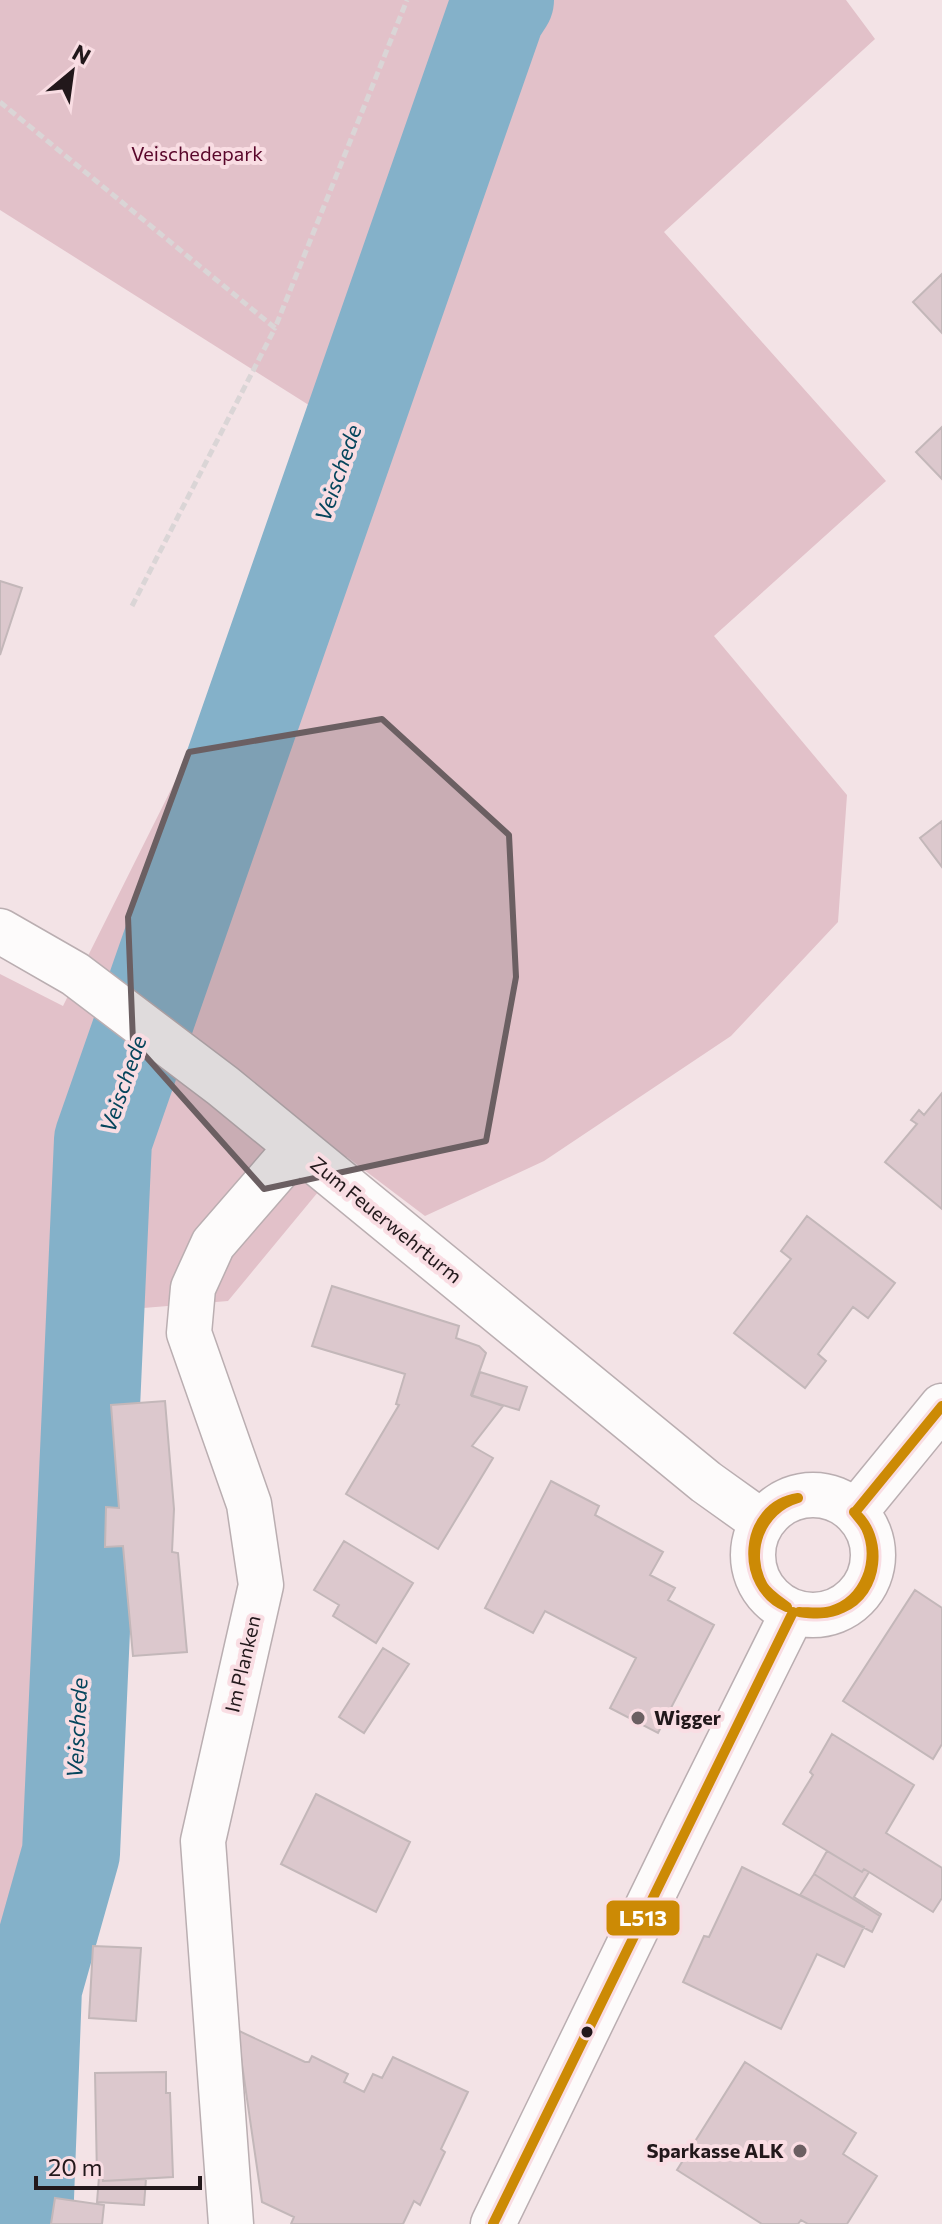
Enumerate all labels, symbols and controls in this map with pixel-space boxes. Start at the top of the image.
north arrow [32,32,112,112]
text: N [68,38,96,70]
park label: Veischedepark [131,141,263,165]
water label: Veischede [308,421,367,525]
water label: Veischede [93,1032,152,1136]
street label: Zum Feuerwehrturm [306,1151,467,1288]
street label: Im Planken [219,1613,265,1715]
water label: Veischede [60,1677,93,1779]
place label: Wigger [654,1705,721,1729]
marker: Wigger [629,1709,647,1727]
line badge: L513 [605,1899,681,1937]
text: L513 [619,1904,667,1931]
unlabelled marker [579,2024,595,2040]
place label: Sparkasse ALK [646,2138,784,2162]
scale bar [36,2140,200,2190]
marker: Sparkasse ALK [791,2142,809,2160]
text: 20 m [48,2152,102,2181]

